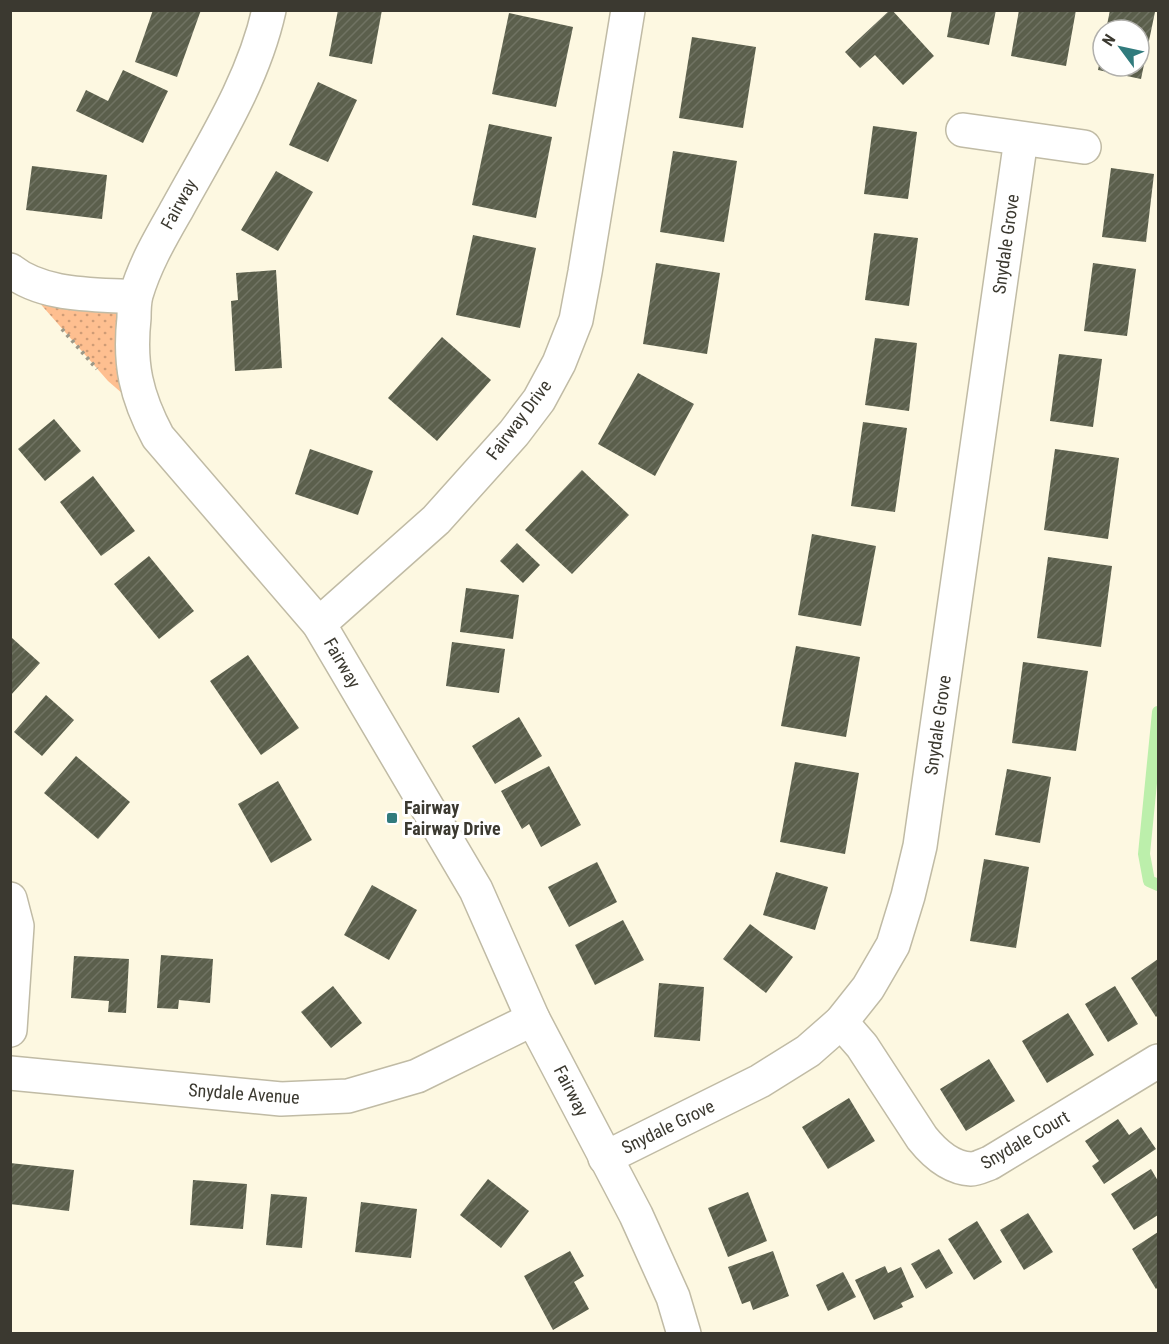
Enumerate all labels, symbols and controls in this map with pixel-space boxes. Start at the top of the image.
north arrow [1091,18,1151,78]
text: N [1098,31,1119,49]
street label: Fairway [156,174,201,233]
street label: Snydale Grove [988,193,1023,295]
street label: Fairway Drive [482,376,555,464]
street label: Fairway [320,634,365,692]
street label: Snydale Grove [920,674,955,776]
place label: Fairway Fairway Drive [404,797,501,839]
marker: Fairway Fairway Drive [385,811,399,825]
street label: Fairway [550,1062,593,1120]
street label: Snydale Avenue [188,1079,300,1108]
street label: Snydale Grove [618,1095,718,1158]
street label: Snydale Court [977,1106,1073,1173]

